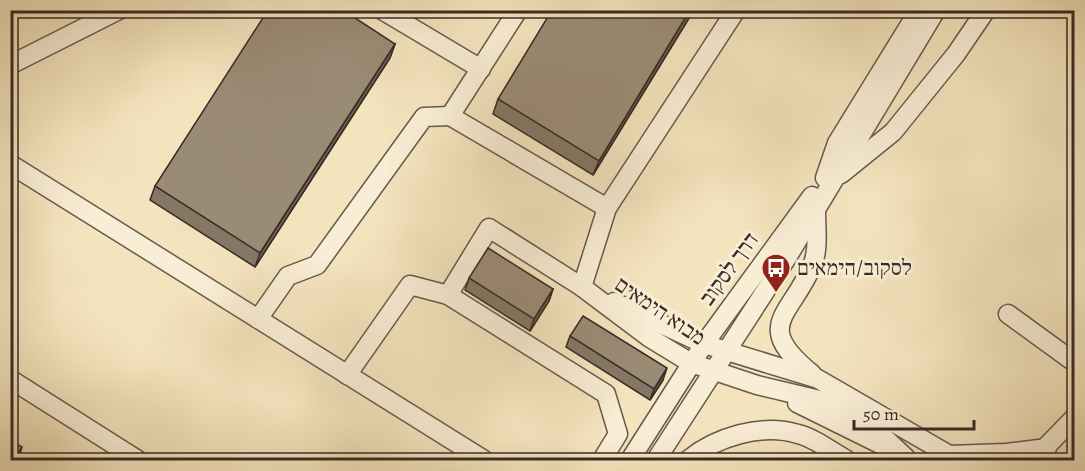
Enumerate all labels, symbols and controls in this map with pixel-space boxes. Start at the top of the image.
street label: דרך לסקוב [692,226,766,312]
bus stop icon: לסקוב/הימאים [760,252,792,294]
place label: לסקוב/הימאים [797,253,912,283]
street label: מבוא הימאים [609,270,711,352]
scale bar [854,393,974,431]
text: 50 m [863,402,899,426]

